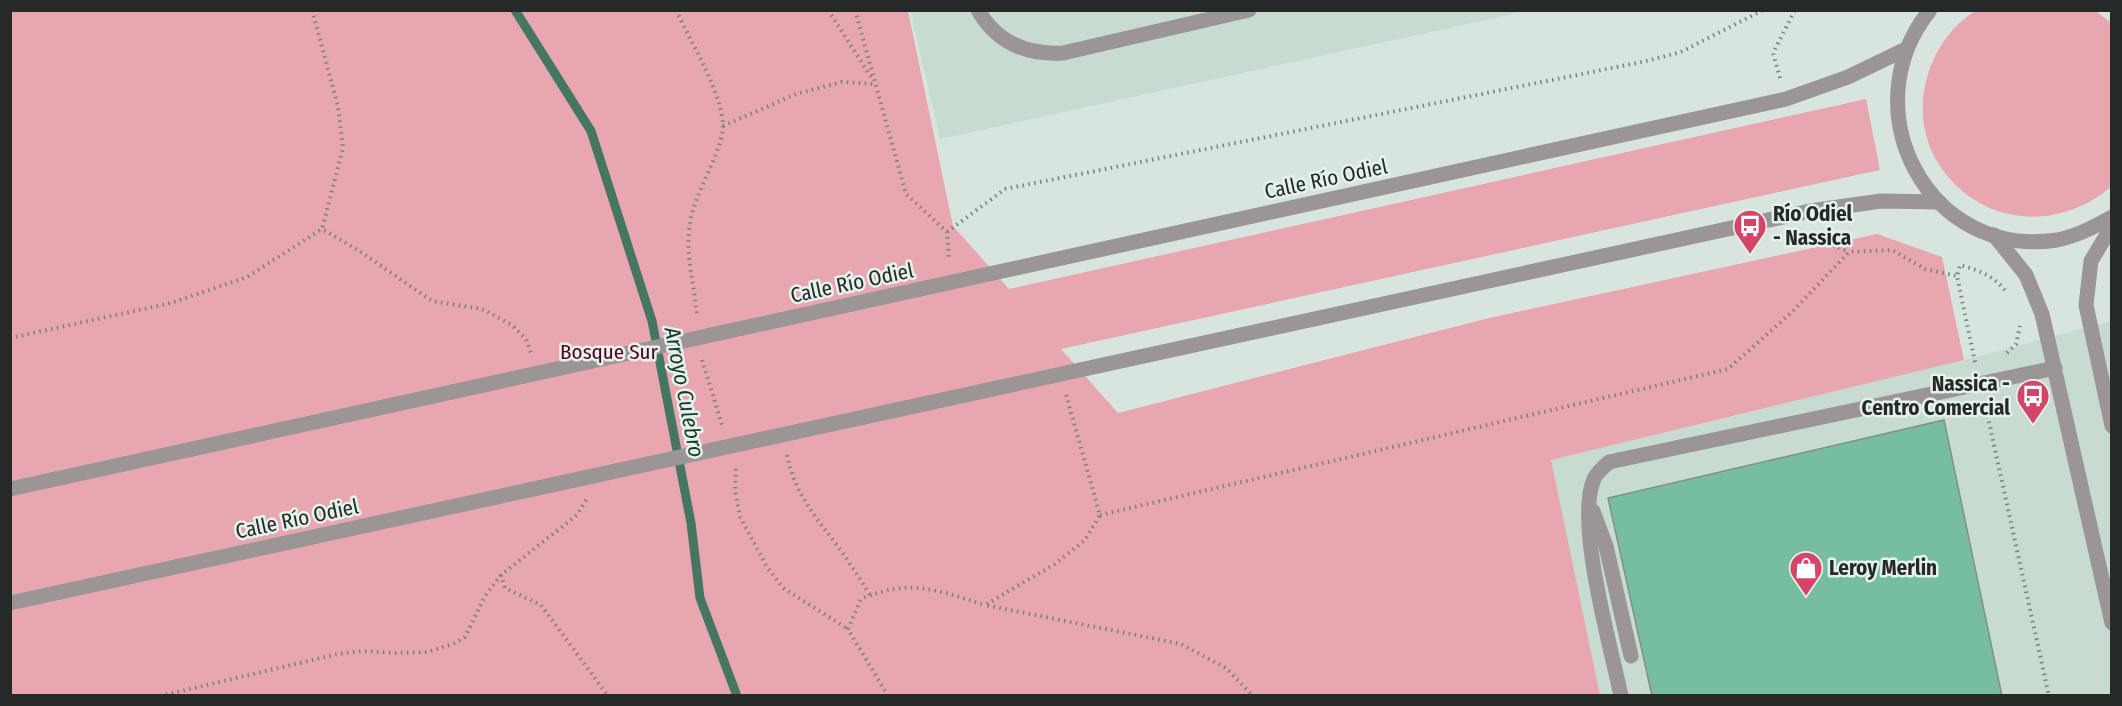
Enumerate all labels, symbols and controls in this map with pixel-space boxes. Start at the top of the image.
street label: Calle Río Odiel [1262,153,1390,205]
place label: Río Odiel - Nassica [1773,201,1853,251]
bus stop icon: Río Odiel - Nassica [1732,208,1768,255]
street label: Calle Río Odiel [788,257,916,309]
water label: Arroyo Culebro [658,324,710,460]
park label: Bosque Sur [560,339,659,365]
place label: Nassica - Centro Comercial [1862,371,2010,421]
bus stop icon: Nassica - Centro Comercial [2015,378,2051,425]
street label: Calle Río Odiel [233,493,361,545]
shop icon: Leroy Merlin [1788,550,1824,597]
place label: Leroy Merlin [1829,555,1937,581]

